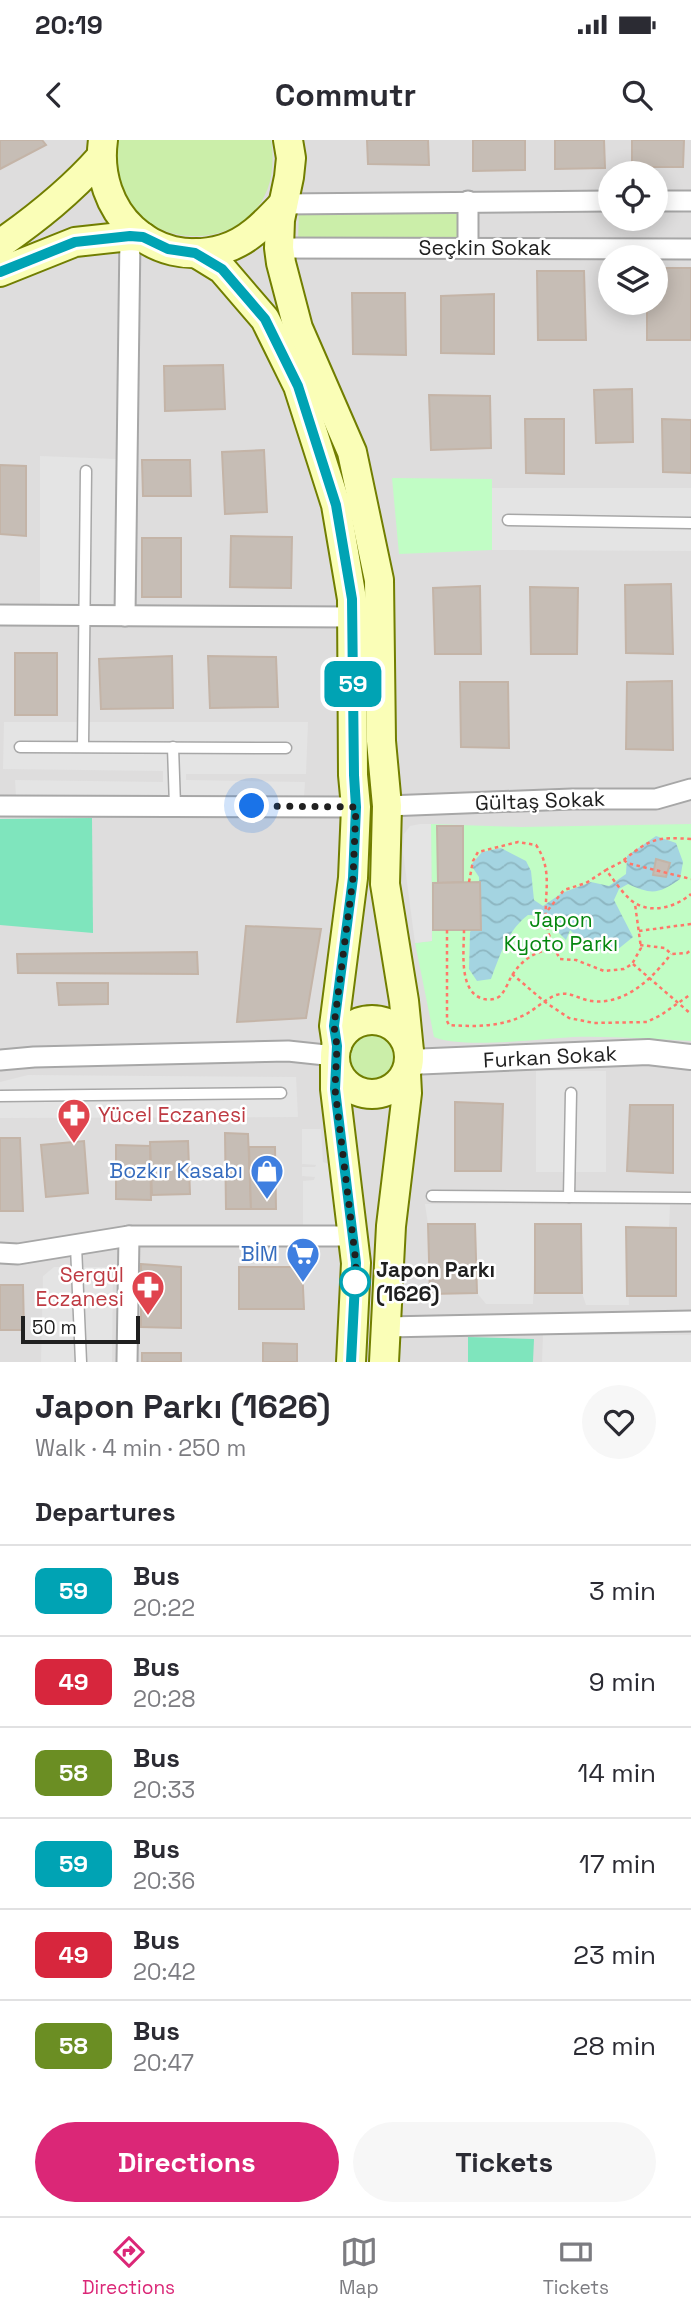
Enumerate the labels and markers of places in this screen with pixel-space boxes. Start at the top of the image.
pharmacy icon: Yücel Eczanesi [55,1096,93,1145]
place label: Yücel Eczanesi [98,1101,246,1128]
shop icon: Bozkır Kasabı [248,1152,286,1201]
place label: Bozkır Kasabı [109,1157,243,1184]
supermarket icon: BİM [284,1235,322,1284]
place label: BİM [241,1240,278,1267]
place label: Japon Parkı (1626) [376,1256,495,1307]
place label: Sergül Eczanesi [36,1261,124,1312]
marker: Japon Parkı (1626) [340,1267,370,1297]
pharmacy icon: Sergül Eczanesi [129,1268,167,1317]

